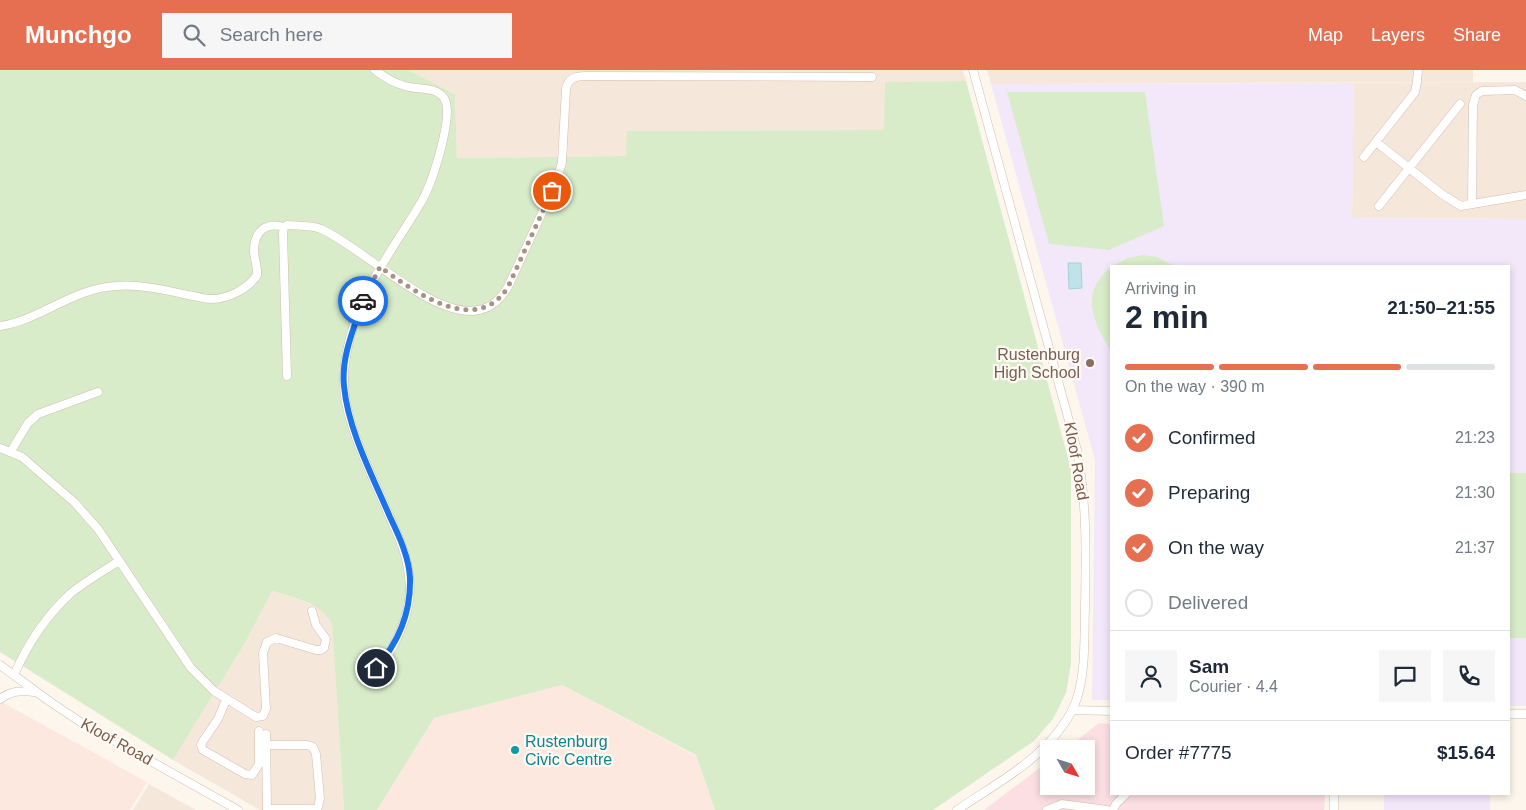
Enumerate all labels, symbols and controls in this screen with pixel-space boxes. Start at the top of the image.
search box [162,13,512,58]
text: Munchgo [25,21,132,48]
icon: search [180,21,208,49]
text: Search here [220,24,323,45]
text: Map [1308,25,1343,45]
text: Layers [1371,25,1425,45]
text: Share [1453,25,1501,45]
pin [531,170,573,212]
icon: bag [538,177,566,205]
courier [338,276,388,326]
text: Arriving in [1125,280,1196,297]
icon: car [349,287,377,315]
text: 21:50–21:55 [1387,297,1495,318]
text: 2 min [1125,299,1209,335]
place label: Rustenburg High School [994,346,1080,381]
marker: Rustenburg High School [1084,357,1096,369]
text: On the way · 390 m [1125,378,1265,395]
street label: Kloof Road [1061,421,1092,502]
icon: check [1125,424,1153,452]
text: Confirmed [1168,427,1256,448]
text: 21:23 [1455,429,1495,446]
icon: check [1125,479,1153,507]
text: Preparing [1168,482,1250,503]
text: 21:30 [1455,484,1495,501]
icon: check [1125,534,1153,562]
text: On the way [1168,537,1264,558]
text: 21:37 [1455,539,1495,556]
text: Delivered [1168,592,1248,613]
pin [355,647,397,689]
button: person [1125,650,1177,702]
button: chat [1379,650,1431,702]
button: phone [1443,650,1495,702]
icon: home [362,654,390,682]
text: Sam [1189,656,1229,677]
text: Courier · 4.4 [1189,678,1278,695]
street label: Kloof Road [78,715,156,768]
place label: Rustenburg Civic Centre [525,733,612,768]
north arrow [1040,740,1095,795]
map controls [1040,740,1095,795]
text: Order #7775 [1125,742,1232,763]
text: $15.64 [1437,742,1495,763]
marker: Rustenburg Civic Centre [509,744,521,756]

